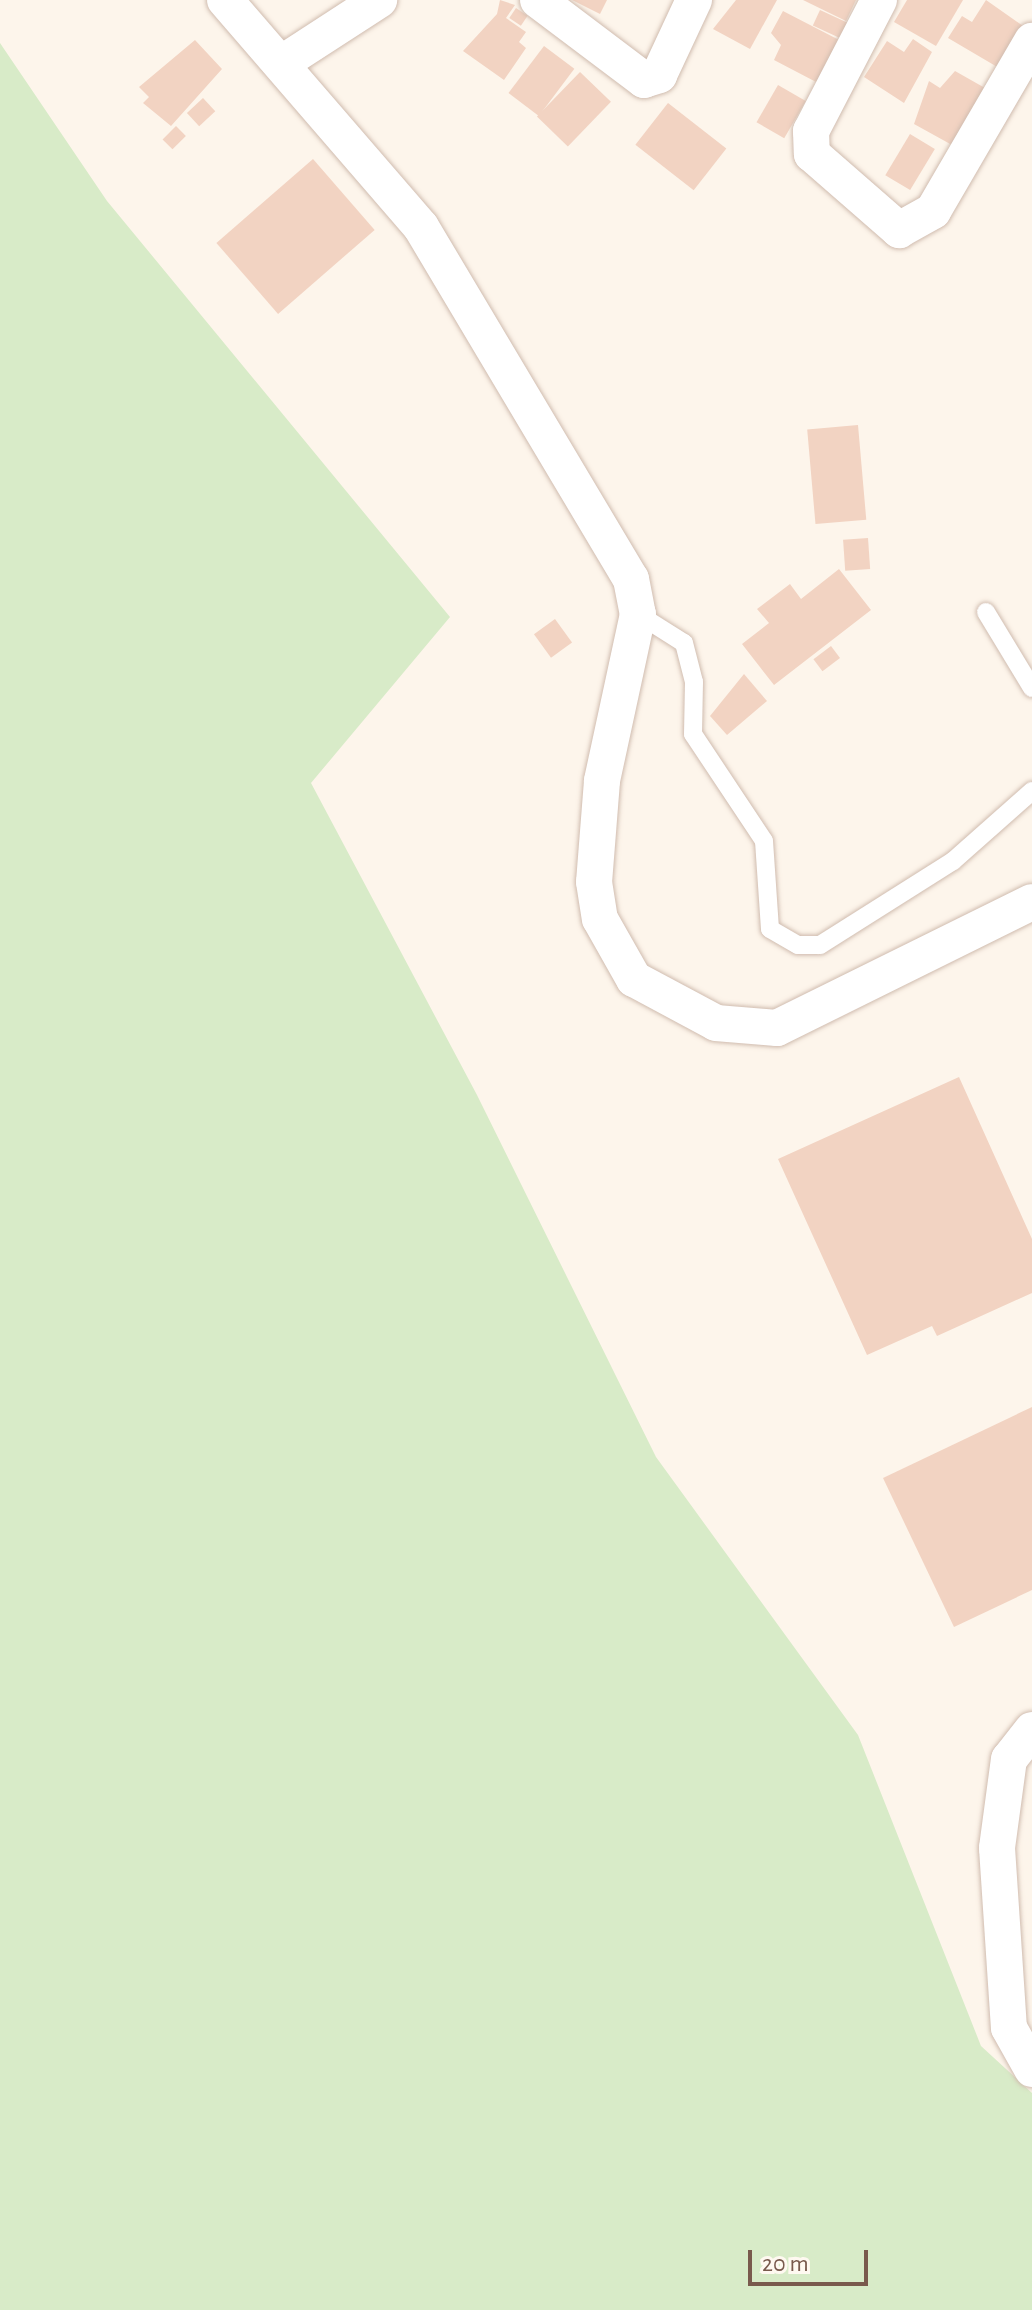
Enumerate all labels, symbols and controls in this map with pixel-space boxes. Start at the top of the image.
scale bar [752,2234,872,2284]
text: 20 m [762,2252,809,2276]

